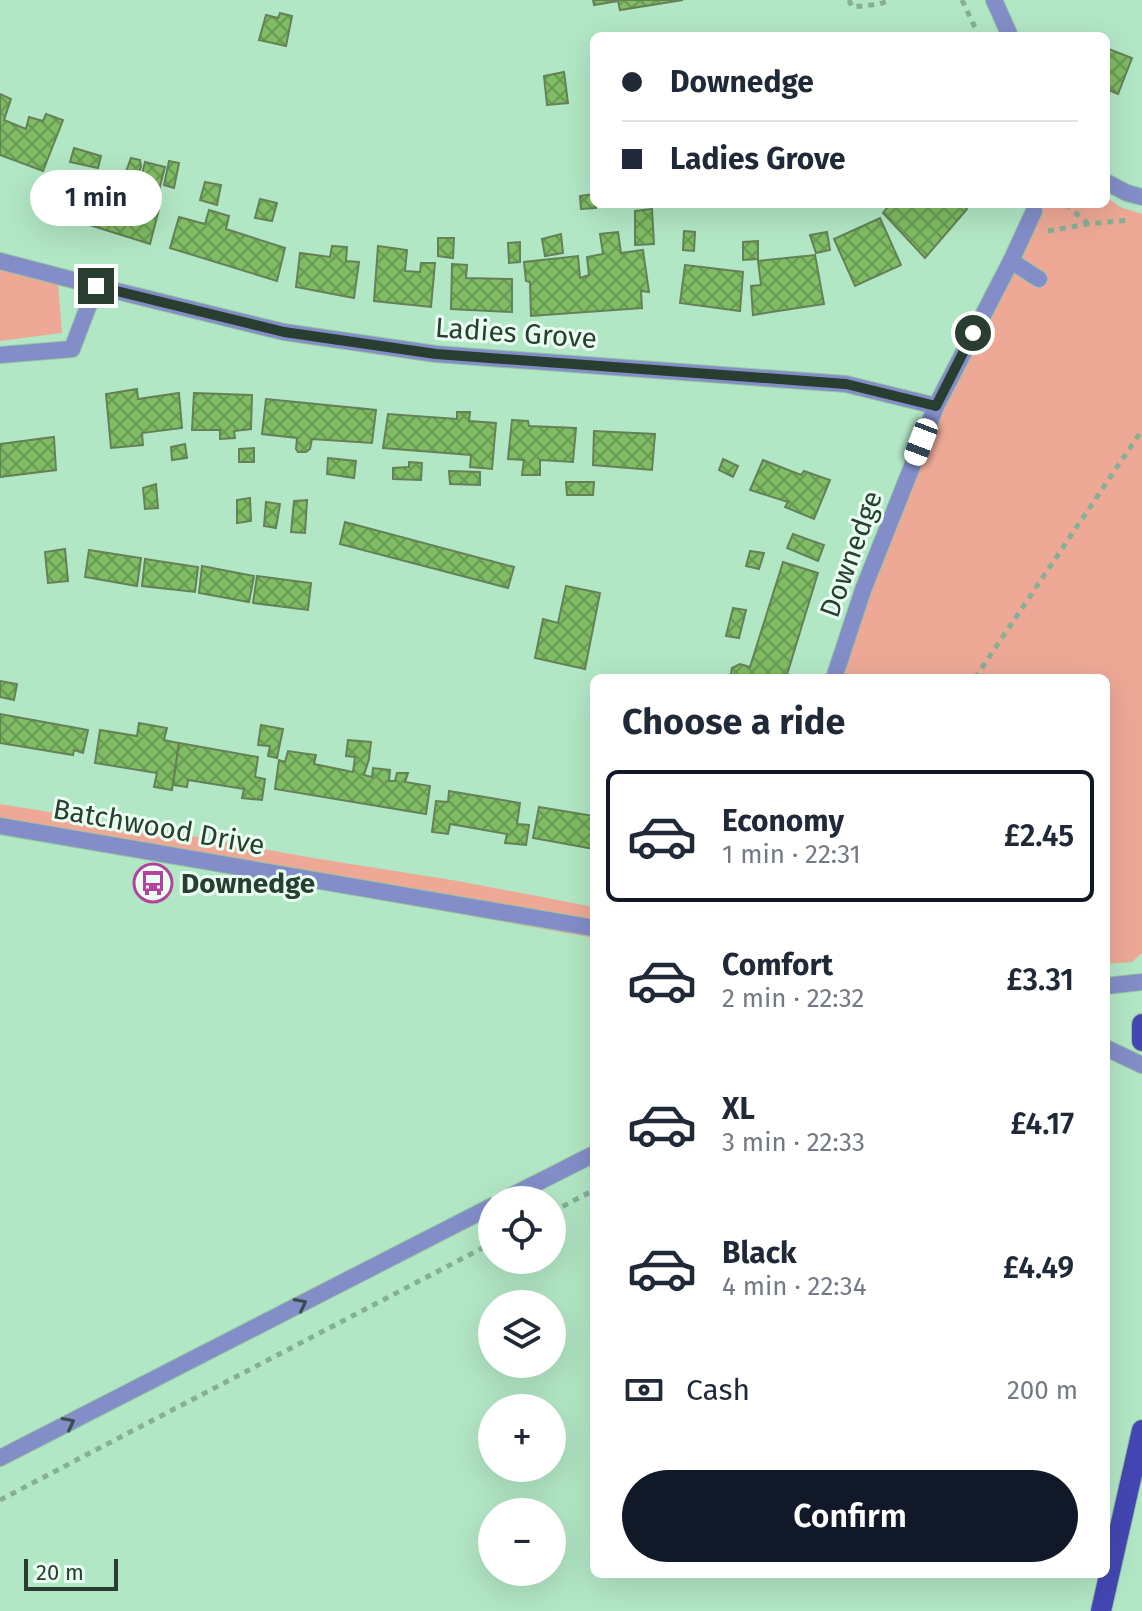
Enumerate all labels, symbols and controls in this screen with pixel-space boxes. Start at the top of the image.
text: Downedge [670,64,814,100]
text: Ladies Grove [670,141,846,177]
callout: 1 min [30,170,162,226]
text: 1 min [65,182,127,213]
route end [78,268,114,304]
street label: Ladies Grove [434,311,598,355]
route start [955,315,991,351]
car [901,415,941,469]
street label: Downedge [813,486,889,622]
text: Choose a ride [622,700,845,744]
street label: Batchwood Drive [51,792,267,862]
icon: car [626,800,698,872]
text: Economy [722,803,844,839]
text: £2.45 [1004,818,1074,854]
text: 1 min · 22:31 [722,839,861,870]
bus stop icon: Downedge [132,862,174,904]
place label: Downedge [181,867,315,900]
icon: car [626,944,698,1016]
text: Comfort [722,947,833,983]
text: £3.31 [1006,962,1074,998]
text: 2 min · 22:32 [722,983,864,1014]
icon: car [626,1088,698,1160]
text: XL [722,1091,755,1127]
text: £4.17 [1010,1106,1074,1142]
text: 3 min · 22:33 [722,1127,865,1158]
map controls [478,1186,566,1586]
button: locate [478,1186,566,1274]
icon: car [626,1232,698,1304]
text: Black [722,1235,797,1271]
text: £4.49 [1003,1250,1074,1286]
text: 4 min · 22:34 [722,1271,866,1302]
button: layers [478,1290,566,1378]
one-way arrow [292,1298,307,1314]
icon: cash [622,1368,666,1412]
text: Cash [686,1372,750,1408]
text: 200 m [1007,1375,1078,1406]
button: + [478,1394,566,1482]
one-way arrow [61,1417,76,1432]
button: Confirm [622,1470,1078,1562]
button: − [478,1498,566,1586]
scale bar [24,1555,118,1591]
text: 20 m [36,1559,84,1586]

